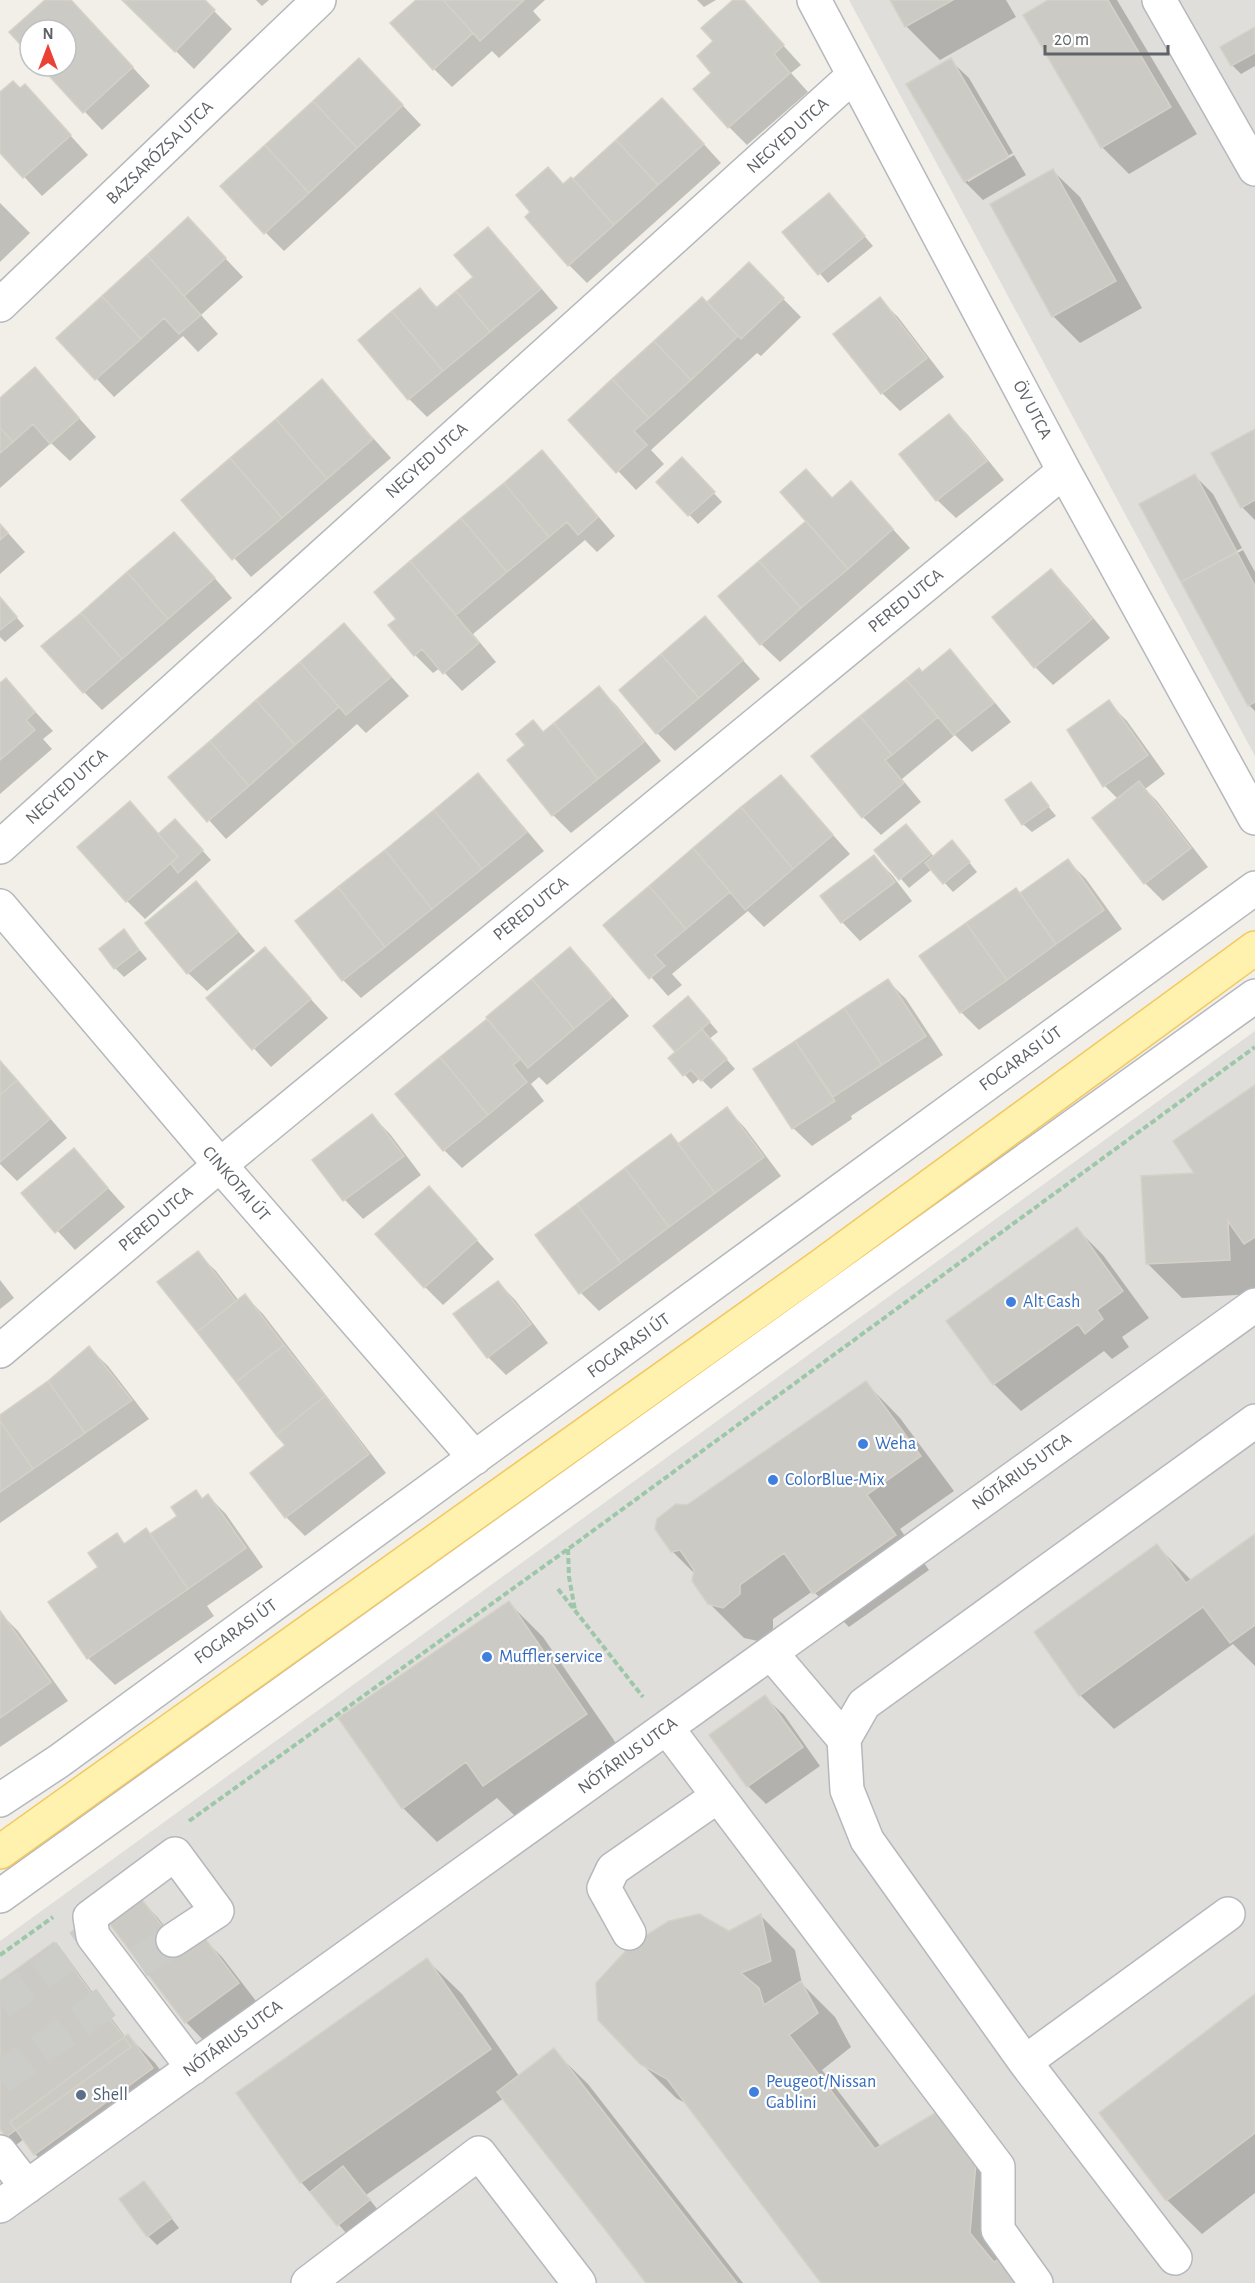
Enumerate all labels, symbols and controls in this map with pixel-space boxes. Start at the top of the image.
north arrow [18,18,78,78]
scale bar [1045,18,1168,56]
text: N [42,26,54,42]
text: 20 m [1054,31,1089,49]
street label: NEGYED UTCA [744,94,833,177]
street label: BAZSARÓZSA UTCA [101,95,217,208]
street label: ÖV UTCA [1009,377,1057,443]
street label: NEGYED UTCA [383,419,472,502]
street label: PERED UTCA [865,565,947,636]
street label: NEGYED UTCA [23,745,112,828]
street label: PERED UTCA [490,873,572,944]
street label: FOGARASI ÚT [975,1021,1066,1095]
street label: CINKOTAI ÚT [199,1141,276,1225]
street label: PERED UTCA [116,1183,197,1255]
place label: Alt Cash [1023,1293,1080,1311]
marker: Alt Cash [1004,1295,1018,1309]
street label: FOGARASI ÚT [583,1308,674,1382]
street label: NÓTÁRIUS UTCA [967,1427,1075,1514]
place label: Weha [875,1435,916,1453]
marker: Weha [856,1437,870,1451]
place label: ColorBlue-Mix [785,1471,885,1489]
marker: ColorBlue-Mix [766,1473,780,1487]
street label: FOGARASI ÚT [190,1594,281,1668]
place label: Muffler service [499,1648,603,1666]
marker: Muffler service [480,1650,494,1664]
street label: NÓTÁRIUS UTCA [573,1711,681,1798]
street label: NÓTÁRIUS UTCA [178,1994,286,2081]
place label: Peugeot/Nissan Gablini [766,2073,876,2112]
marker: Peugeot/Nissan Gablini [747,2085,761,2099]
place label: Shell [93,2086,128,2104]
marker: Shell [74,2088,88,2102]

